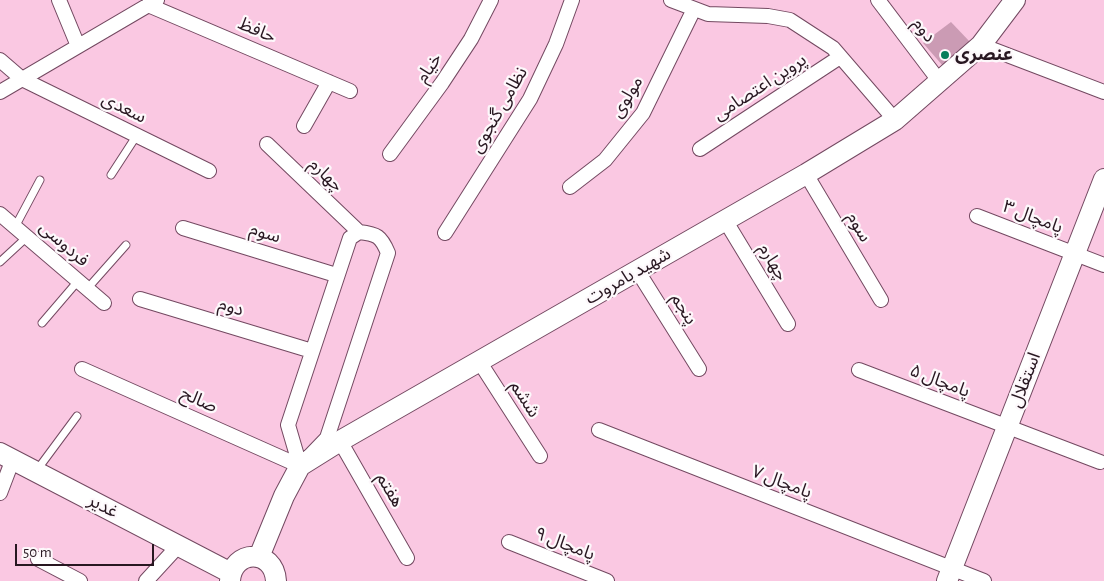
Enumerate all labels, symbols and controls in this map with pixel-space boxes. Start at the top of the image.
street label: حافظ [235,12,279,48]
street label: دوم [908,13,940,47]
place label: عنصری [955,44,1013,66]
street label: خیام [411,49,447,87]
street label: پروین اعتصامی [709,49,811,125]
marker: عنصری [939,49,951,61]
street label: نظامی گنجوی [466,63,532,157]
street label: مولوی [606,72,648,122]
street label: سعدی [98,88,150,128]
street label: چهارم [304,153,348,197]
street label: پامچال ۳ [1000,196,1066,238]
street label: سوم [842,208,876,246]
street label: فردوسی [35,217,93,271]
street label: سوم [247,218,283,248]
street label: چهارم [754,239,792,285]
street label: شهید بامروت [581,243,675,309]
street label: پنجم [666,289,702,329]
street label: دوم [216,293,246,321]
street label: استقلال [1005,349,1045,411]
street label: پامچال ۵ [907,360,973,402]
street label: ششم [505,377,545,421]
street label: صالح [177,382,221,418]
street label: پامچال ۷ [749,461,815,503]
street label: هفتم [372,469,408,511]
street label: غدیر [84,489,122,523]
street label: پامچال ۹ [532,523,598,565]
scale bar [18,534,156,566]
text: 50 m [23,545,52,560]

